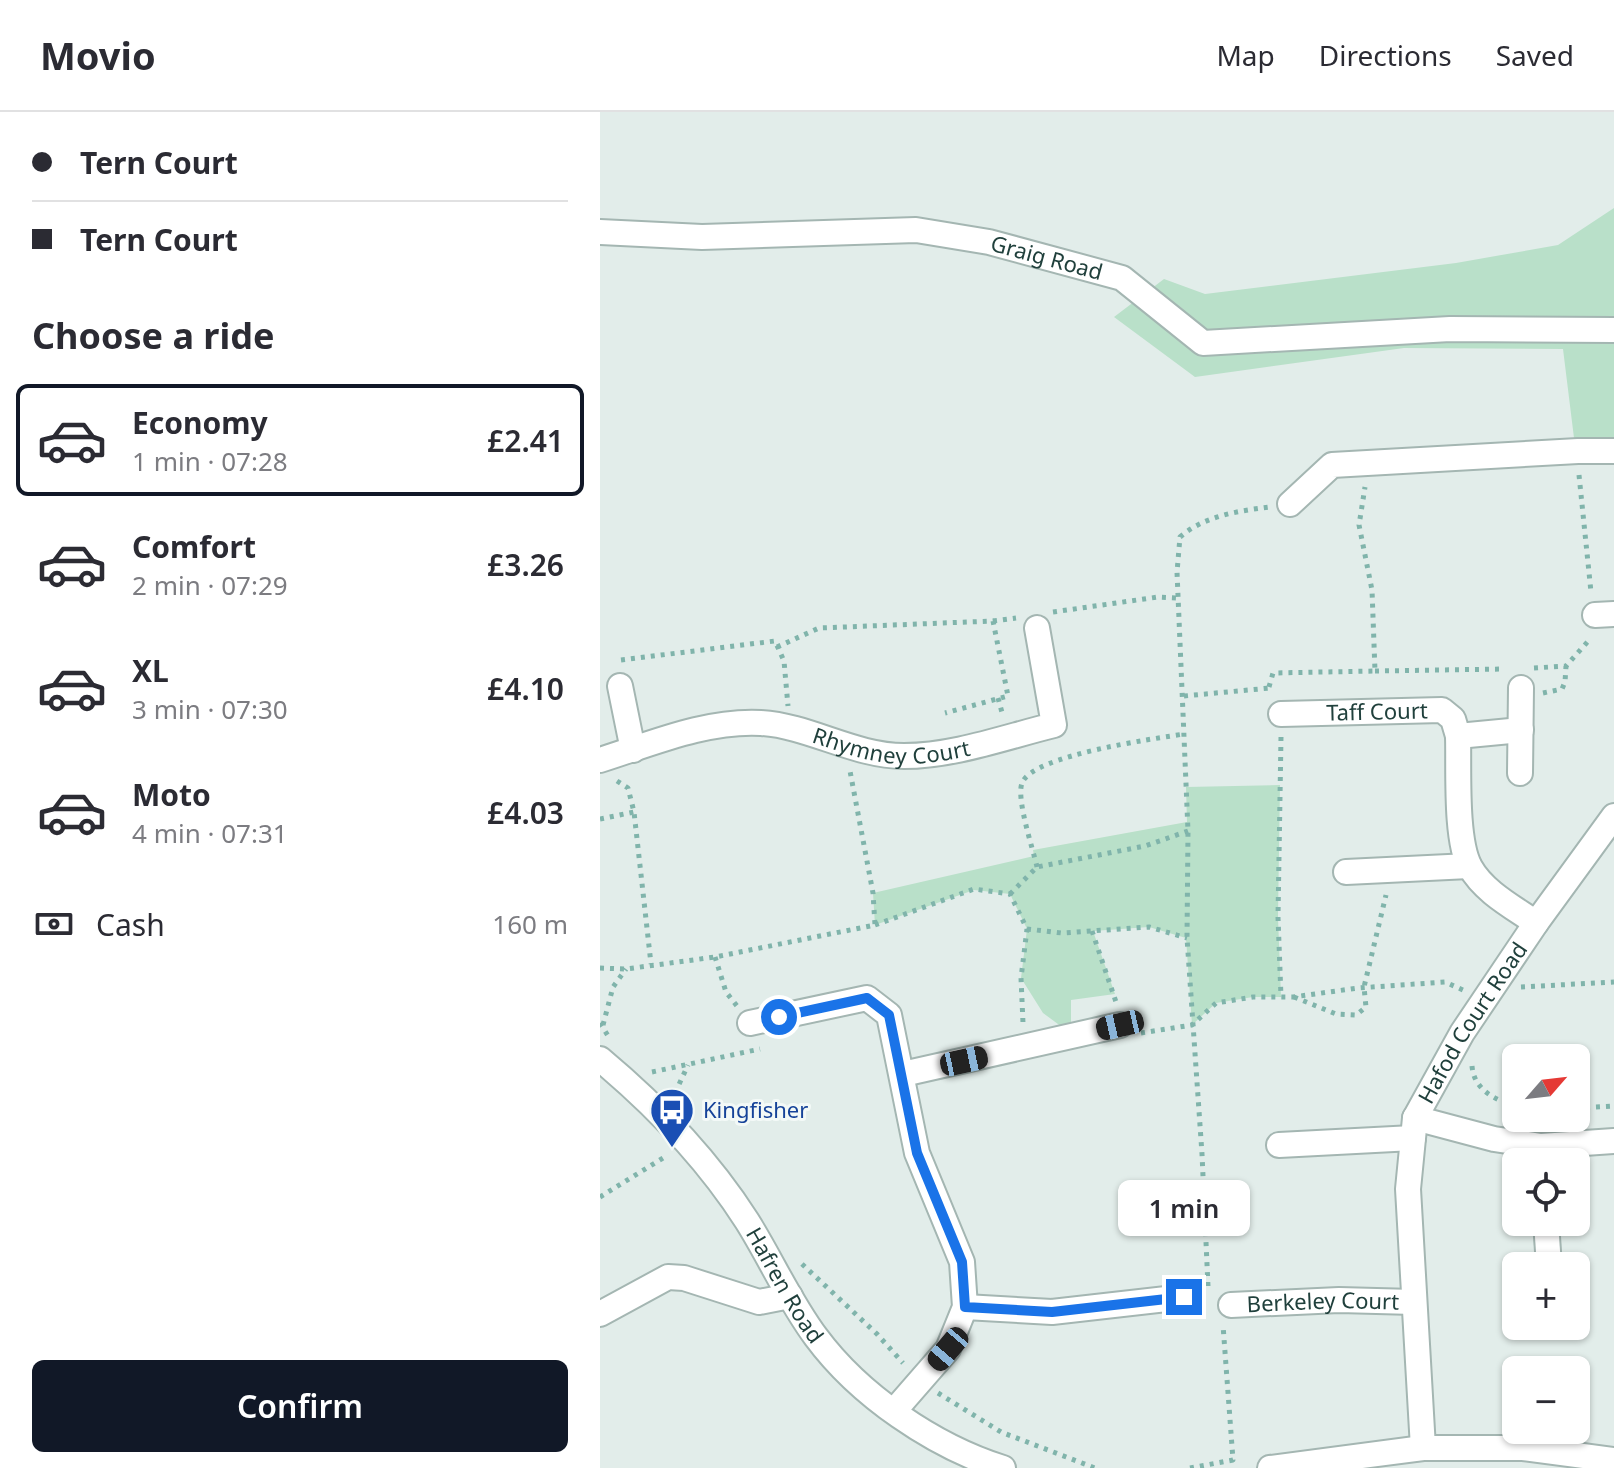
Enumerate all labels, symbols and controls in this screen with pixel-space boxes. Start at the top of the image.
text: Movio [40,29,156,81]
text: Map [1216,36,1275,74]
text: Directions [1319,36,1452,74]
text: Saved [1496,36,1574,74]
text: Tern Court [80,142,238,183]
text: Tern Court [80,219,238,260]
street label: Graig Road [988,227,1106,286]
text: Choose a ride [32,311,274,360]
text: Economy [132,402,268,443]
icon: car [36,404,108,476]
text: £2.41 [487,420,564,461]
text: 1 min · 07:28 [132,443,288,479]
text: Comfort [132,526,256,567]
icon: car [36,528,108,600]
text: £3.26 [487,544,564,585]
text: 2 min · 07:29 [132,567,288,603]
text: XL [132,650,169,691]
icon: car [36,652,108,724]
text: £4.10 [487,668,564,709]
text: 3 min · 07:30 [132,691,288,727]
street label: Taff Court [1326,694,1428,727]
street label: Rhymney Court [809,719,973,770]
text: Moto [132,774,211,815]
icon: car [36,776,108,848]
text: £4.03 [487,792,564,833]
text: 4 min · 07:31 [132,815,288,851]
icon: cash [32,902,76,946]
text: Cash [96,904,165,945]
text: 160 m [492,906,568,942]
street label: Hafod Court Road [1410,936,1533,1109]
route start [761,999,797,1035]
car [1094,1008,1146,1042]
car [938,1044,990,1078]
north arrow [1502,1044,1590,1132]
map controls [1502,1044,1590,1444]
bus stop icon: Kingfisher [648,1086,696,1149]
place label: Kingfisher [703,1094,808,1124]
button: locate [1502,1148,1590,1236]
callout: 1 min [1118,1181,1250,1237]
text: 1 min [1149,1190,1219,1226]
street label: Hafren Road [740,1221,831,1349]
button: + [1502,1252,1590,1340]
route end [1166,1279,1202,1315]
street label: Berkeley Court [1246,1284,1400,1318]
car [923,1323,973,1375]
button: − [1502,1356,1590,1444]
button: Confirm [32,1360,568,1452]

